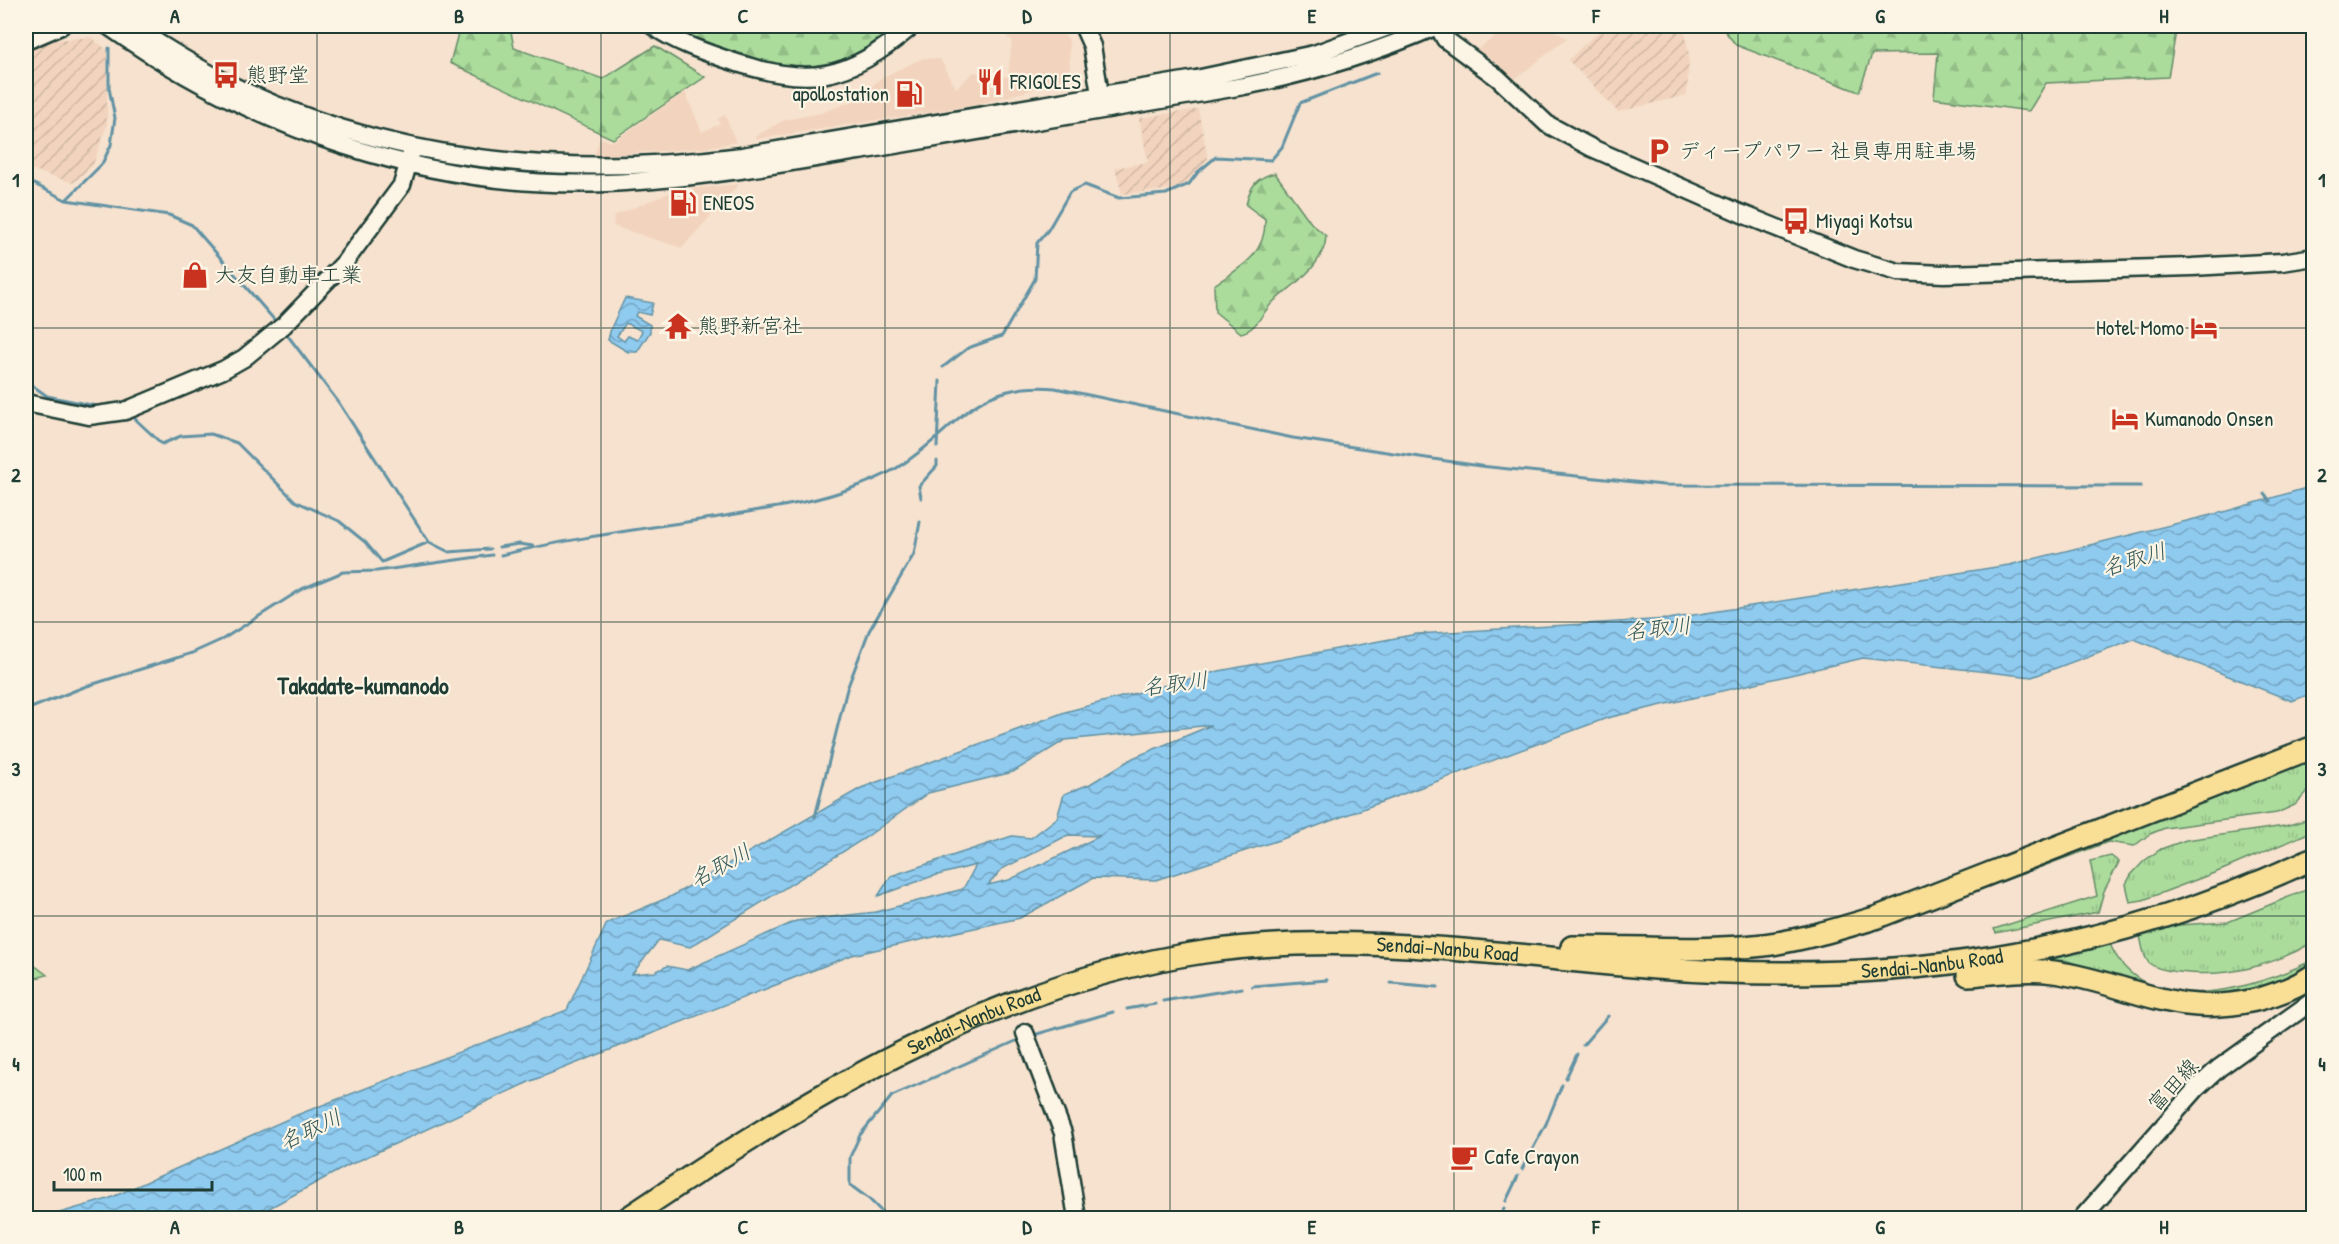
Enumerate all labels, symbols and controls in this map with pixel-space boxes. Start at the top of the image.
text: A [170,2,180,29]
text: B [454,2,464,29]
text: C [738,2,749,29]
text: D [1022,2,1032,29]
text: E [1308,2,1317,29]
text: F [1591,2,1601,29]
text: G [1875,2,1885,29]
text: H [2159,2,2169,29]
bus stop icon: 熊野堂 [211,60,241,90]
place label: 熊野堂 [246,60,309,89]
restaurant icon: FRIGOLES [975,67,1005,97]
place label: FRIGOLES [1009,67,1081,96]
place label: apollostation [792,79,889,108]
fuel station icon: apollostation [894,79,924,109]
parking icon: ディープパワー 社員専用駐車場 [1644,136,1674,166]
place label: ディープパワー 社員専用駐車場 [1679,136,1977,165]
text: 1 [12,166,20,193]
text: 1 [2318,166,2326,193]
fuel station icon: ENEOS [668,188,698,218]
place label: ENEOS [703,188,754,217]
bus stop icon: Miyagi Kotsu [1781,206,1811,236]
place label: Miyagi Kotsu [1816,206,1913,235]
shop icon: 大友自動車工業 [180,260,210,290]
place label: 大友自動車工業 [215,260,362,289]
temple icon: 熊野新宮社 [663,311,693,341]
place label: 熊野新宮社 [698,311,803,340]
place label: Hotel Momo [2096,313,2184,342]
hotel icon: Hotel Momo [2189,313,2219,343]
hotel icon: Kumanodo Onsen [2110,404,2140,434]
place label: Kumanodo Onsen [2145,404,2273,433]
text: 2 [11,461,21,488]
text: 2 [2317,461,2327,488]
water label: 名取川 [2098,535,2170,583]
water label: 名取川 [1624,610,1692,646]
water label: 名取川 [1140,664,1210,702]
district label: Takadate-kumanodo [276,669,449,701]
text: 3 [12,755,21,782]
text: 3 [2318,755,2327,782]
water label: 名取川 [684,836,756,894]
street label: Sendai-Nanbu Road [1376,929,1520,969]
street label: Sendai-Nanbu Road [1860,941,2005,985]
street label: Sendai-Nanbu Road [902,979,1044,1062]
text: 4 [12,1050,20,1077]
text: 4 [2318,1050,2326,1077]
street label: 富田線 [2141,1052,2205,1118]
water label: 名取川 [274,1101,346,1157]
cafe icon: Cafe Crayon [1449,1142,1479,1172]
place label: Cafe Crayon [1484,1142,1579,1171]
scale bar [54,1154,212,1192]
text: 100 m [63,1162,102,1187]
text: A [170,1213,180,1240]
text: B [454,1213,464,1240]
text: C [738,1213,749,1240]
text: D [1022,1213,1032,1240]
text: E [1308,1213,1317,1240]
text: F [1591,1213,1601,1240]
text: G [1875,1213,1885,1240]
text: H [2159,1213,2169,1240]

